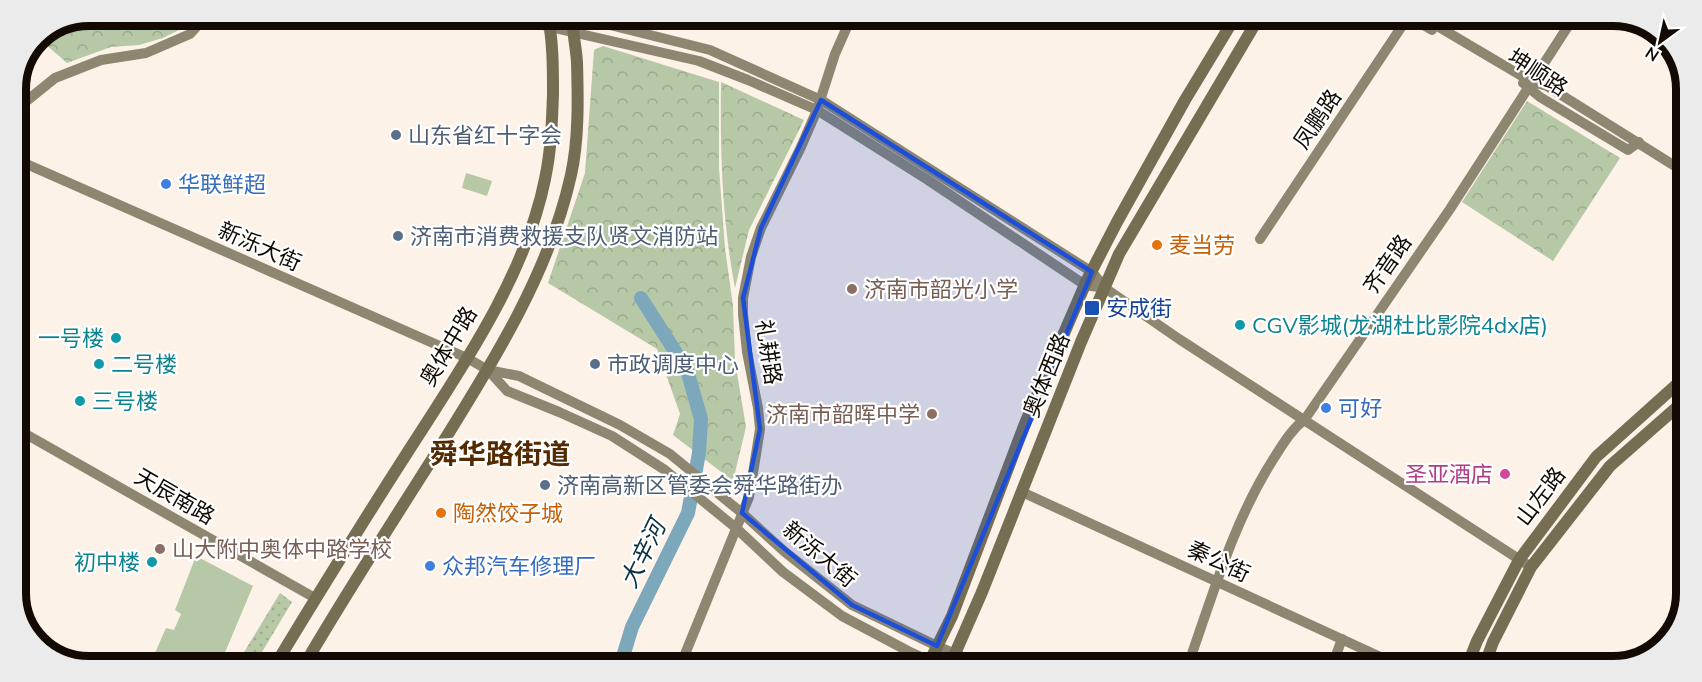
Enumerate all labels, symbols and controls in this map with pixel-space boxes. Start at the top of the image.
north arrow [1630,12,1690,72]
street label: 坤顺路 [1503,42,1573,102]
text: N [1641,43,1662,66]
street label: 凤鹏路 [1287,84,1347,154]
place label: 山东省红十字会 [408,121,562,149]
marker: 山东省红十字会 [389,128,403,142]
place label: 华联鲜超 [178,170,266,198]
marker: 华联鲜超 [159,177,173,191]
street label: 新泺大街 [214,215,306,277]
place label: 济南市消费救援支队贤文消防站 [410,222,718,250]
marker: 济南市消费救援支队贤文消防站 [391,229,405,243]
street label: 齐音路 [1357,229,1417,299]
place label: 麦当劳 [1169,231,1235,259]
marker: 麦当劳 [1150,238,1164,252]
place label: 济南市韶光小学 [864,275,1018,303]
marker: 济南市韶光小学 [845,282,859,296]
place label: 安成街 [1106,294,1172,322]
marker: 安成街 [1083,299,1101,317]
street label: 奥体中路 [413,301,483,391]
place label: CGV影城(龙湖杜比影院4dx店) [1252,311,1548,339]
street label: 礼耕路 [750,317,788,387]
marker: CGV影城(龙湖杜比影院4dx店) [1233,318,1247,332]
place label: 一号楼 [38,324,104,352]
street label: 奥体西路 [1017,329,1075,421]
marker: 一号楼 [109,331,123,345]
place label: 二号楼 [111,350,177,378]
place label: 市政调度中心 [607,350,739,378]
marker: 二号楼 [92,357,106,371]
marker: 市政调度中心 [588,357,602,371]
place label: 三号楼 [92,387,158,415]
marker: 三号楼 [73,394,87,408]
place label: 可好 [1338,394,1382,422]
place label: 济南市韶晖中学 [766,400,920,428]
marker: 可好 [1319,401,1333,415]
marker: 济南市韶晖中学 [925,407,939,421]
district label: 舜华路街道 [430,436,570,471]
place label: 圣亚酒店 [1405,460,1493,488]
street label: 山左路 [1509,461,1571,531]
street label: 天辰南路 [130,462,220,530]
marker: 圣亚酒店 [1498,467,1512,481]
place label: 济南高新区管委会舜华路街办 [557,471,843,499]
marker: 济南高新区管委会舜华路街办 [538,478,552,492]
place label: 陶然饺子城 [453,499,563,527]
marker: 陶然饺子城 [434,506,448,520]
water label: 大辛河 [613,511,673,592]
street label: 新泺大街 [777,515,863,593]
street label: 秦公街 [1183,534,1255,588]
place label: 山大附中奥体中路学校 [172,535,392,563]
marker: 山大附中奥体中路学校 [153,542,167,556]
place label: 初中楼 [74,548,140,576]
place label: 众邦汽车修理厂 [442,552,596,580]
marker: 初中楼 [145,555,159,569]
marker: 众邦汽车修理厂 [423,559,437,573]

